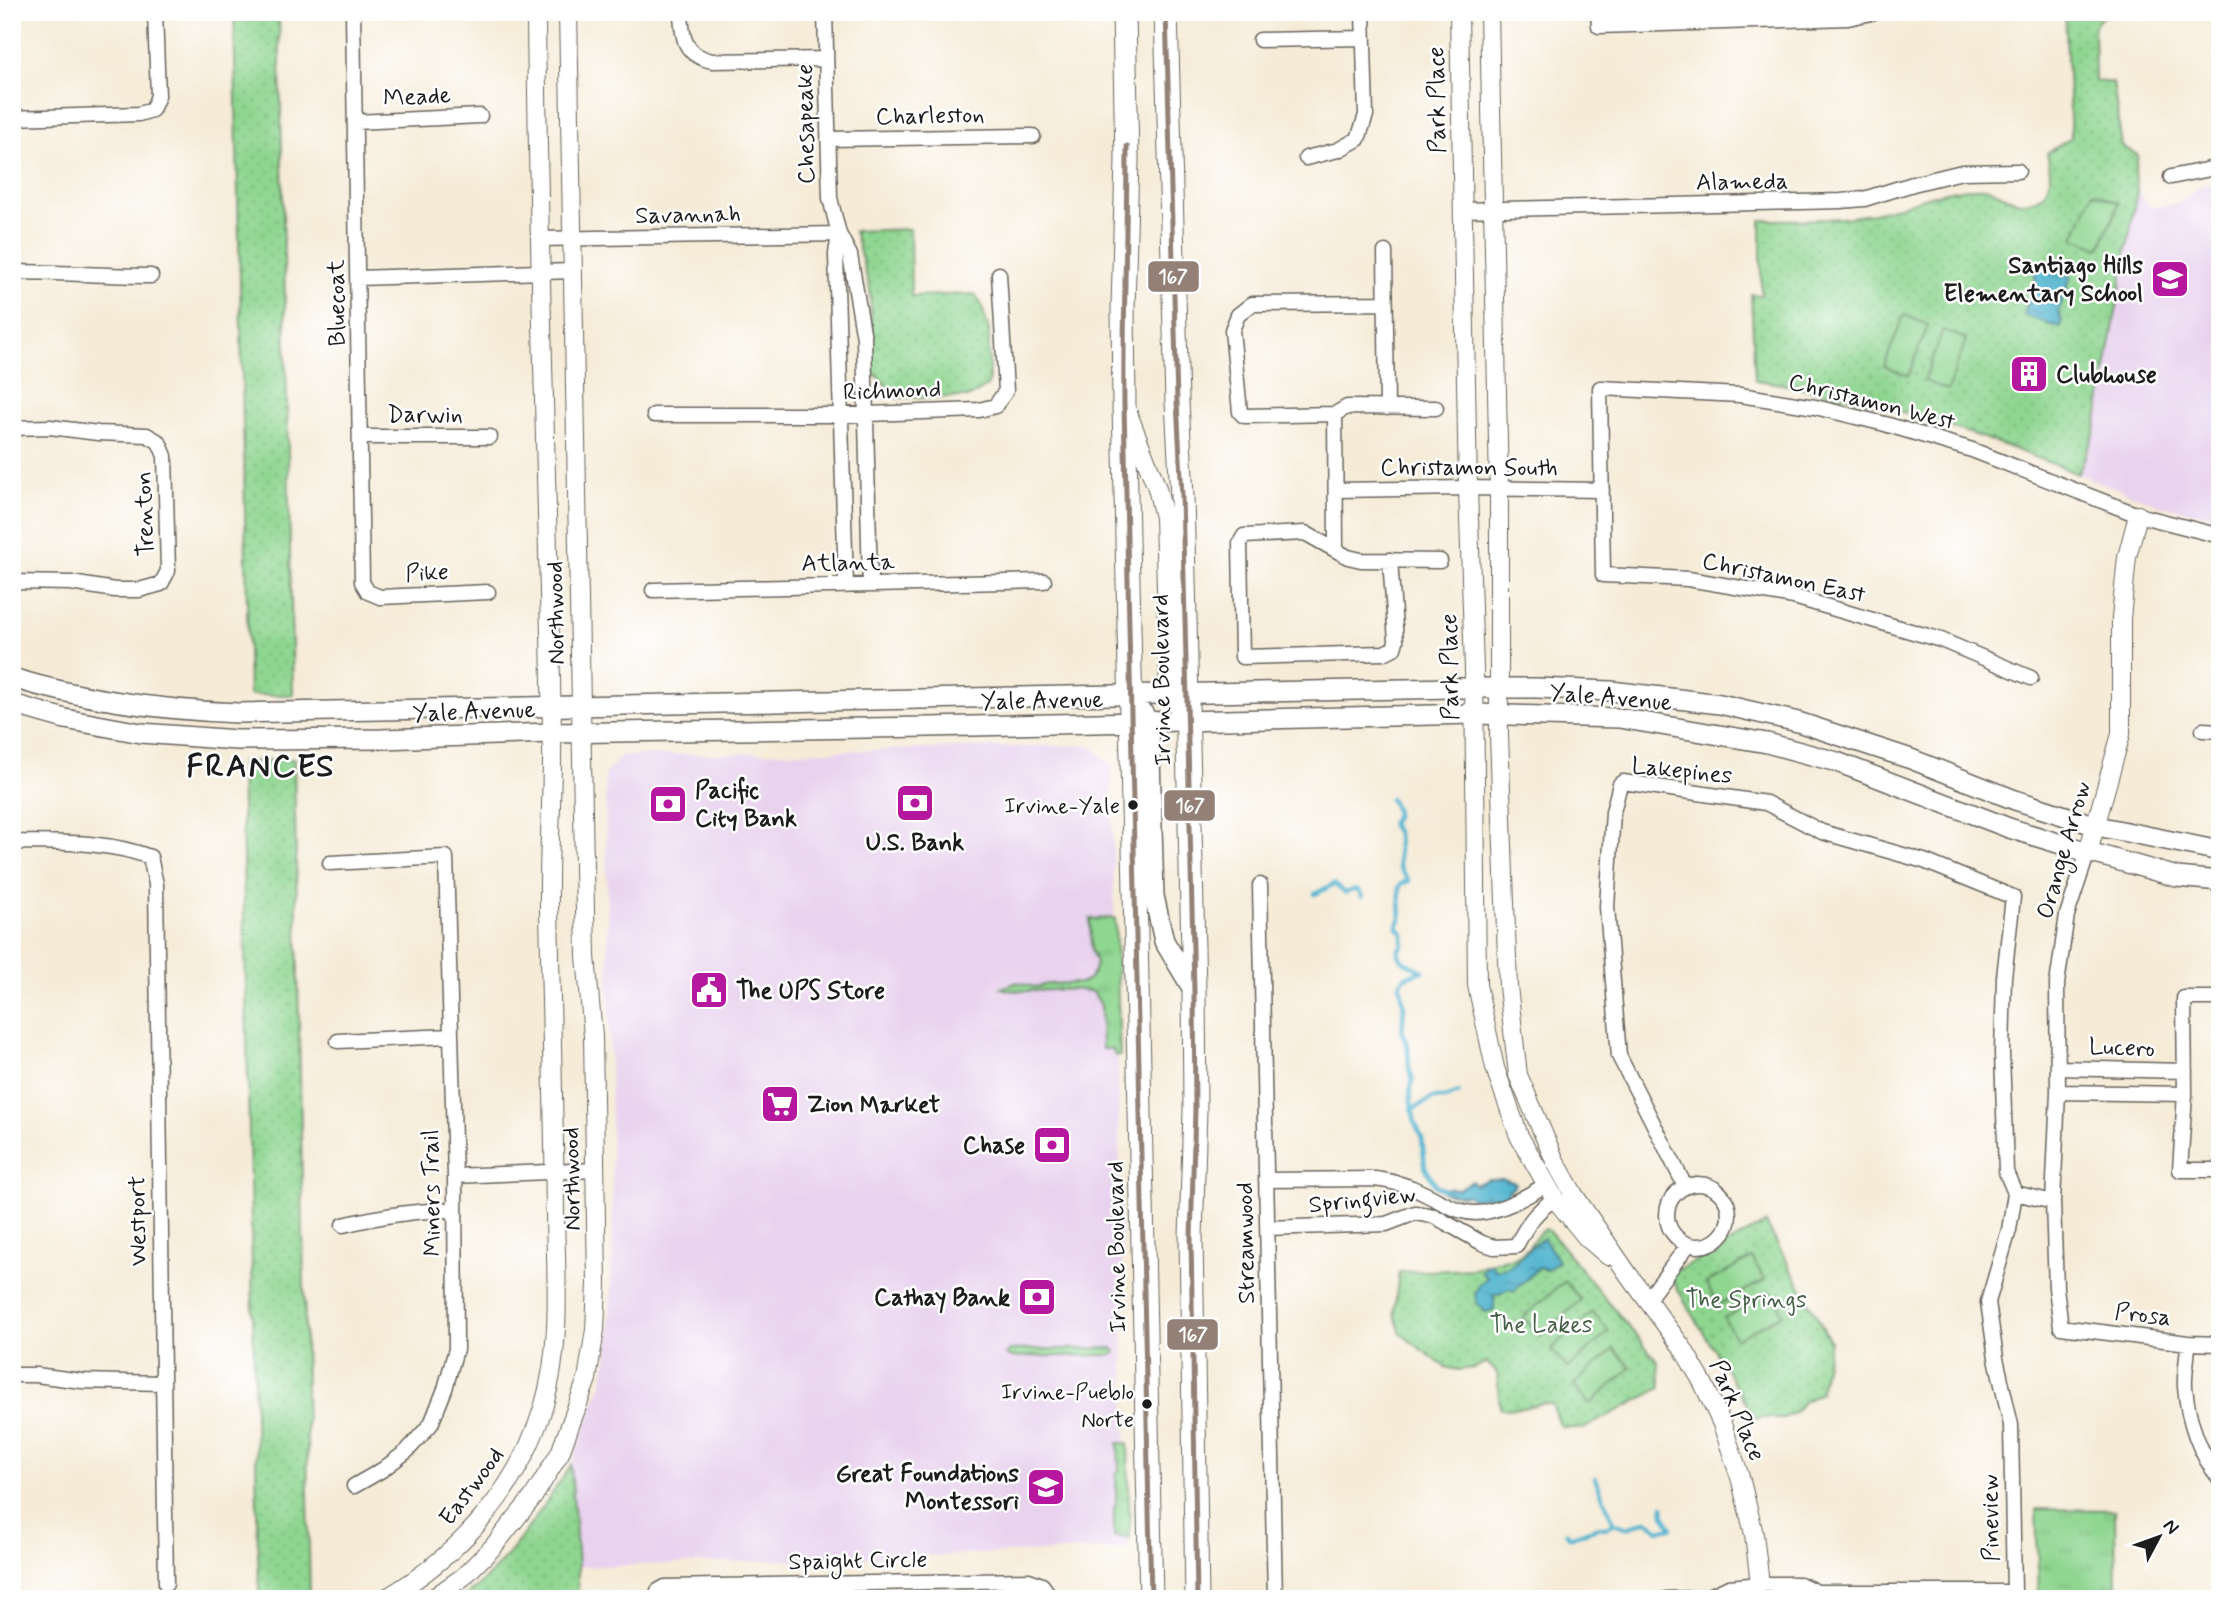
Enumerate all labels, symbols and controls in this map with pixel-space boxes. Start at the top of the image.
street label: Park Place [1421,46,1454,154]
street label: Chesapeake [790,64,823,184]
street label: Meade [382,80,452,115]
street label: Charleston [875,100,985,133]
street label: Alameda [1696,166,1789,199]
street label: Savannah [635,199,741,232]
place label: Santiago Hills Elementary School [1944,251,2143,310]
school or university icon: Santiago Hills Elementary School [2149,258,2191,300]
street label: Bluecoat [321,259,354,347]
line badge: 167 [1147,260,1200,293]
text: 167 [1158,265,1188,290]
building icon: Clubhouse [2008,353,2050,395]
place label: Clubhouse [2056,360,2157,391]
street label: Christamon West [1785,367,1959,438]
street label: Richmond [842,374,942,409]
street label: Darwin [387,400,463,431]
street label: Christamon South [1380,453,1558,484]
street label: Trenton [129,471,162,557]
street label: Christamon East [1699,546,1869,611]
street label: Atlanta [801,547,896,580]
street label: Pike [405,557,450,590]
street label: Northwood [540,561,573,665]
street label: Irvine Boulevard [1146,594,1179,766]
street label: Park Place [1434,613,1467,721]
street label: Yale Avenue [1548,678,1673,719]
street label: Yale Avenue [980,685,1104,718]
street label: Yale Avenue [412,695,536,730]
district label: FRANCES [186,746,336,788]
street label: Lakepines [1630,751,1734,792]
place label: Pacific City Bank [695,776,797,835]
street label: Orange Arrow [2030,778,2101,923]
bank icon: U.S. Bank [894,782,936,824]
bank icon: Pacific City Bank [647,783,689,825]
line badge: 167 [1163,789,1216,822]
place label: Irvine-Yale [1004,793,1120,821]
text: 167 [1175,794,1205,819]
marker: Irvine-Yale [1126,798,1140,812]
place label: U.S. Bank [866,828,964,859]
public building icon: The UPS Store [688,969,730,1011]
place label: The UPS Store [736,976,885,1007]
street label: Lucero [2088,1032,2155,1065]
supermarket icon: Zion Market [759,1083,801,1125]
place label: Zion Market [807,1090,941,1121]
bank icon: Chase [1031,1124,1073,1166]
street label: Northwood [556,1127,589,1231]
street label: Miners Trail [416,1129,449,1257]
place label: Chase [963,1131,1025,1162]
street label: Irvine Boulevard [1101,1161,1134,1333]
street label: Westport [122,1176,155,1266]
street label: Springview [1307,1179,1417,1224]
street label: Streamwood [1230,1182,1263,1304]
bank icon: Cathay Bank [1016,1276,1058,1318]
place label: Cathay Bank [874,1283,1010,1314]
park label: The Springs [1685,1285,1807,1316]
street label: Prosa [2113,1297,2173,1334]
park label: The Lakes [1489,1310,1593,1341]
line badge: 167 [1166,1318,1219,1351]
text: 167 [1178,1323,1208,1348]
street label: Park Place [1701,1355,1772,1466]
place label: Irvine-Pueblo Norte [1001,1379,1134,1435]
marker: Irvine-Pueblo Norte [1140,1397,1154,1411]
street label: Eastwood [433,1441,512,1532]
place label: Great Foundations Montessori [836,1459,1020,1518]
school or university icon: Great Foundations Montessori [1025,1466,1067,1508]
street label: Pineview [1975,1474,2008,1562]
north arrow [2124,1502,2194,1572]
text: N [2157,1514,2184,1540]
street label: Spaight Circle [788,1545,928,1580]

